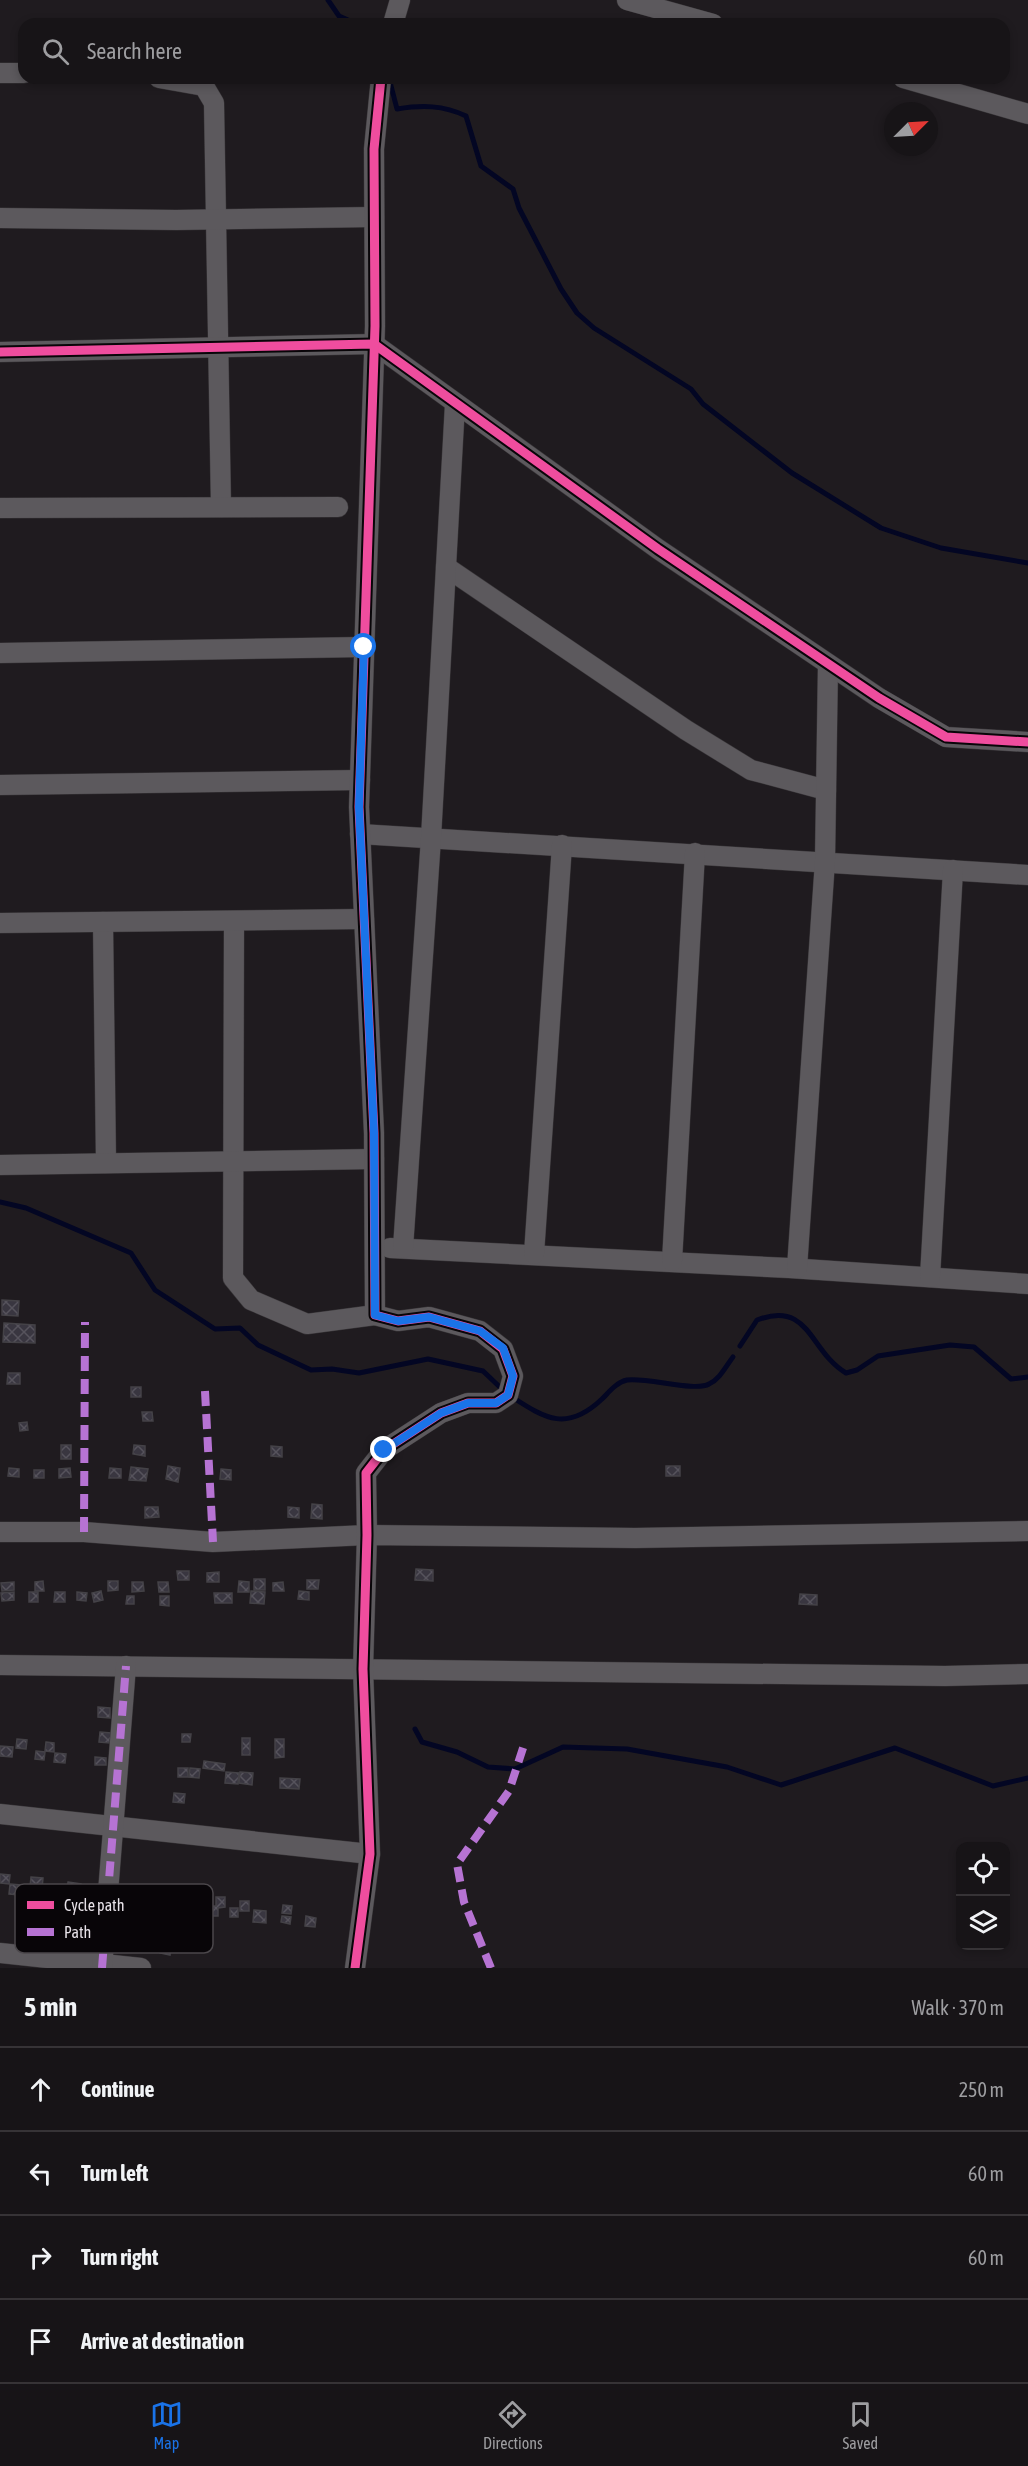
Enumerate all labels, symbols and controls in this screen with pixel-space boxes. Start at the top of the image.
search box [18,18,1010,84]
icon: search [39,35,72,68]
text: Search here [87,38,182,64]
north arrow [884,102,938,156]
route start [350,633,376,659]
route end [370,1436,396,1462]
map controls [956,1842,1010,1950]
button: locate [956,1842,1010,1896]
legend [15,1884,213,1953]
text: Cycle path [64,1896,124,1915]
button: layers [956,1896,1010,1950]
text: Path [64,1923,91,1941]
text: 5 min [24,1992,77,2022]
text: Walk · 370 m [912,1996,1004,2019]
icon: ahead [24,2073,57,2106]
text: Continue [81,2076,155,2102]
text: 250 m [959,2078,1004,2101]
icon: left [24,2157,57,2190]
text: Turn left [81,2160,148,2186]
text: 60 m [968,2162,1004,2185]
icon: right [24,2241,57,2274]
text: Turn right [81,2244,158,2270]
text: 60 m [968,2246,1004,2269]
icon: arrive [24,2325,57,2358]
text: Arrive at destination [81,2328,244,2354]
tab: Map [150,2398,183,2452]
tab: Directions [483,2398,543,2452]
tab: Saved [843,2398,878,2452]

